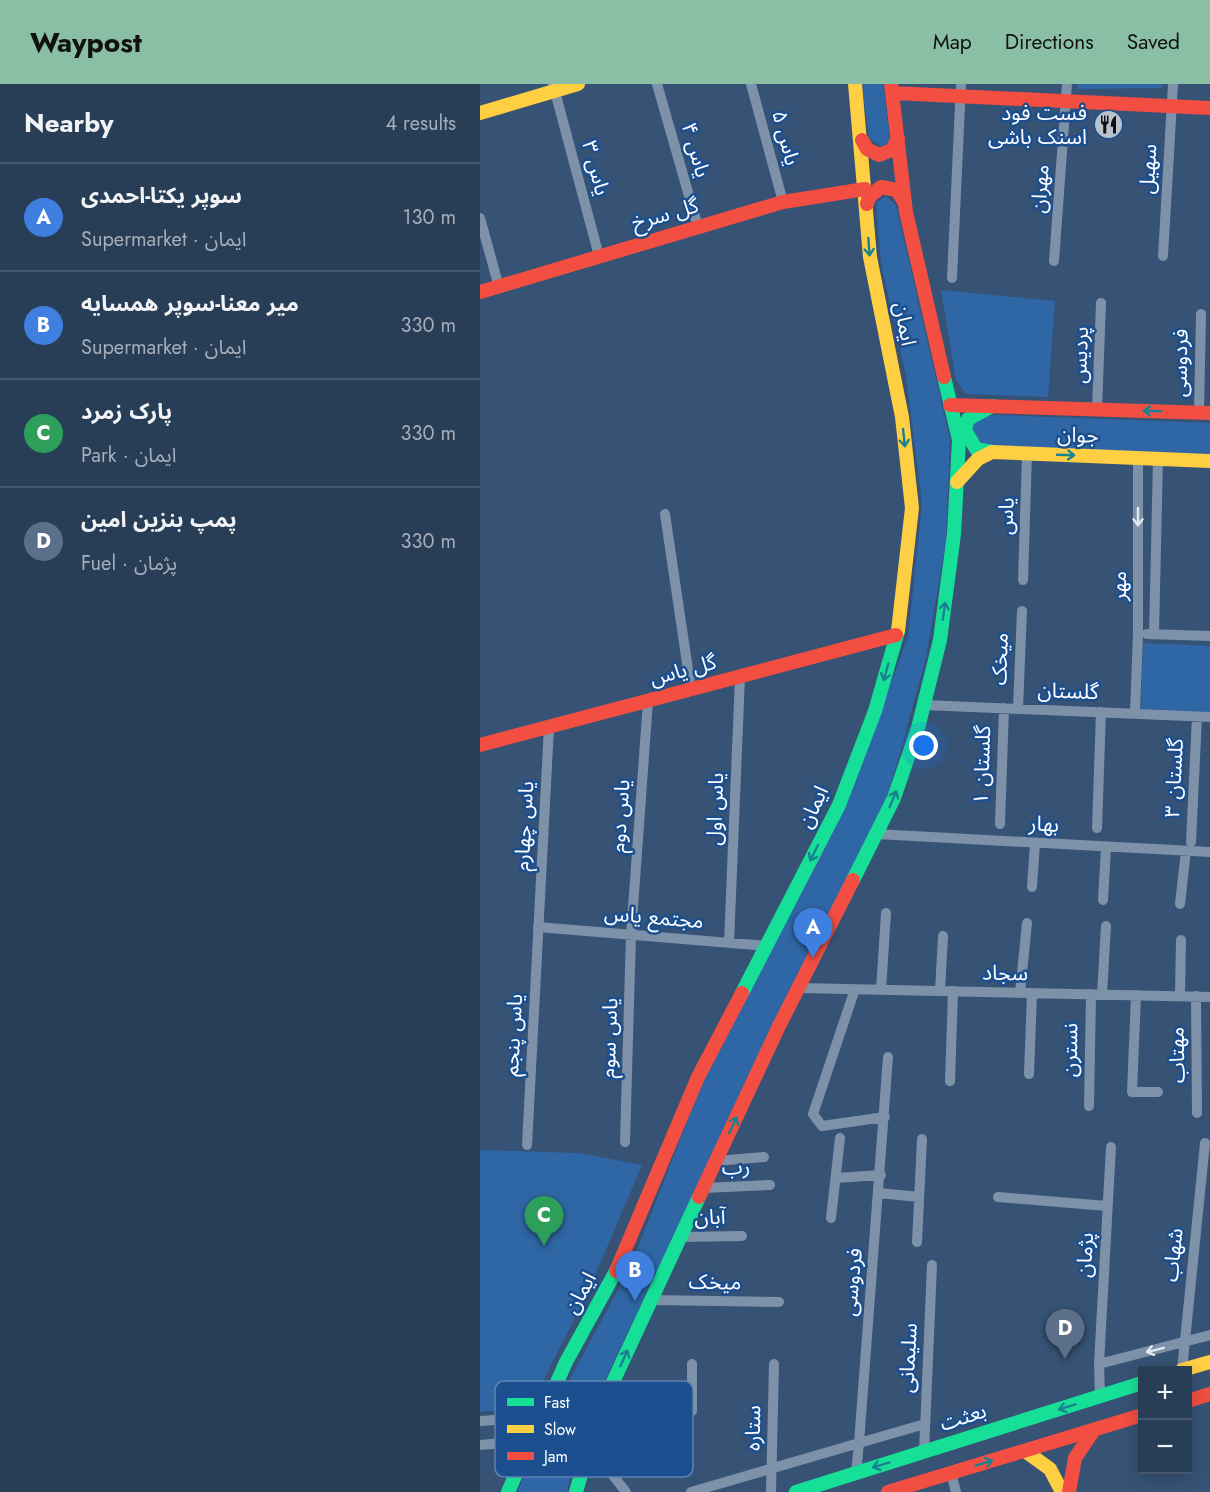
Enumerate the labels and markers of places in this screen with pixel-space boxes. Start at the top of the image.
place label: فست فود اسنک باشی [988,98,1087,152]
restaurant icon: فست فود اسنک باشی [1092,109,1124,141]
pin: A [794,908,832,958]
pin: C [524,1196,564,1246]
pin: B [616,1252,654,1301]
pin: D [1046,1310,1084,1359]

